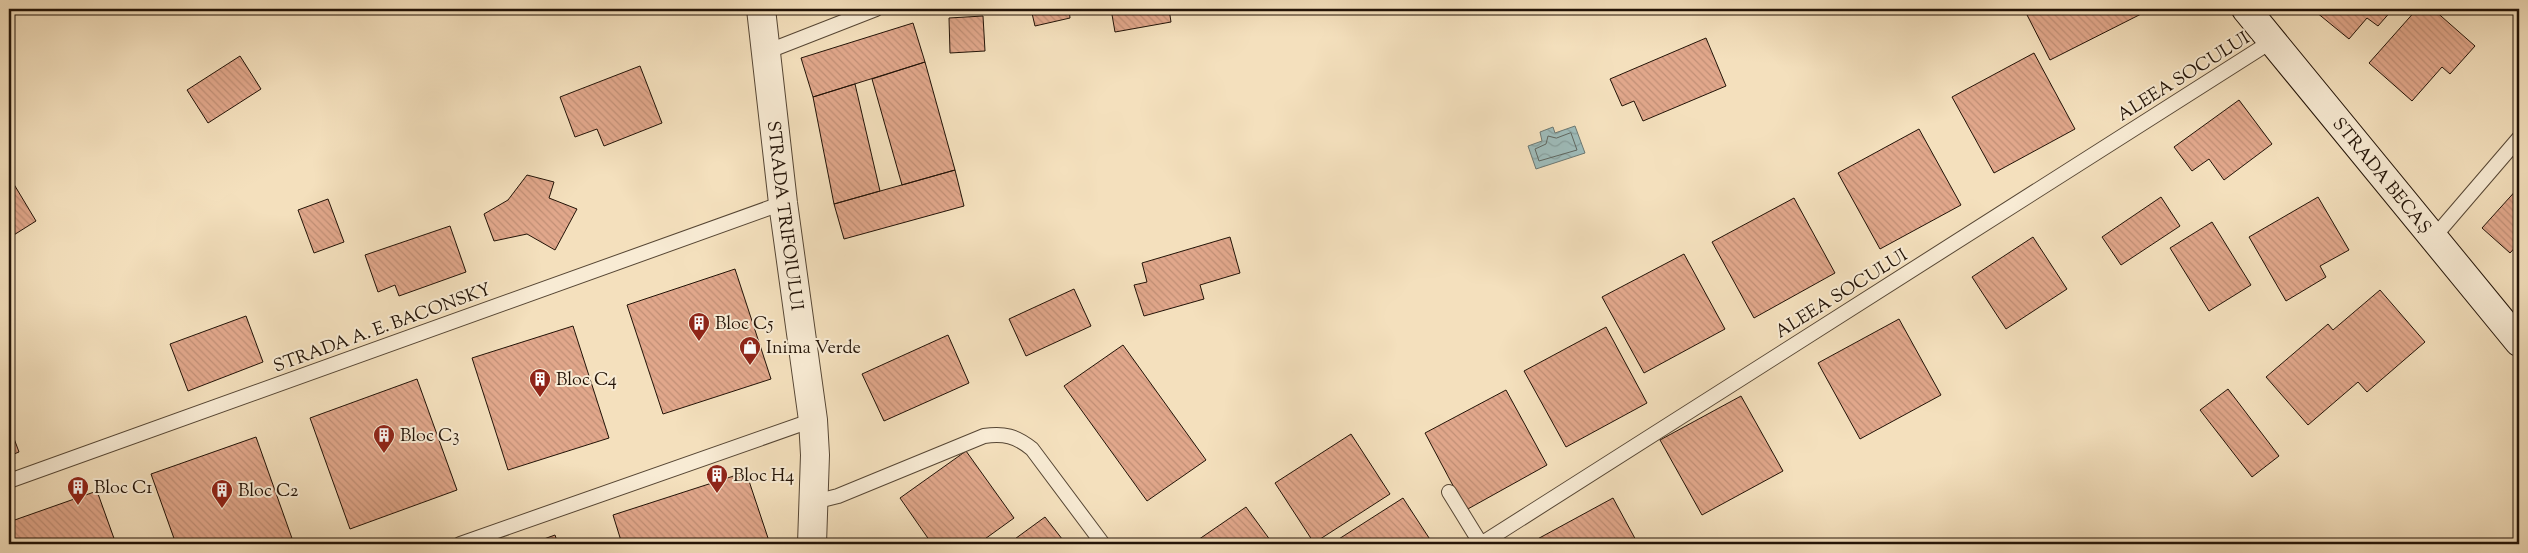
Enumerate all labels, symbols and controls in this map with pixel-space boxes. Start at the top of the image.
street label: ALEEA SOCULUI [2113,26,2255,129]
street label: STRADA BECAȘ [2325,113,2436,240]
street label: STRADA TRIFOIULUI [759,119,809,312]
street label: ALEEA SOCULUI [1771,243,1913,346]
street label: STRADA A. E. BACONSKY [270,277,495,380]
building icon: Bloc C5 [687,311,711,342]
place label: Bloc C5 [715,312,773,338]
shop icon: Inima Verde [738,335,762,366]
place label: Inima Verde [766,336,861,362]
building icon: Bloc C4 [528,367,552,398]
place label: Bloc C4 [556,368,617,394]
building icon: Bloc C3 [372,423,396,454]
place label: Bloc C3 [400,424,459,450]
building icon: Bloc H4 [705,463,729,494]
place label: Bloc H4 [733,464,794,490]
building icon: Bloc C1 [66,475,90,506]
place label: Bloc C1 [94,476,152,502]
building icon: Bloc C2 [210,478,234,509]
place label: Bloc C2 [238,479,299,505]

